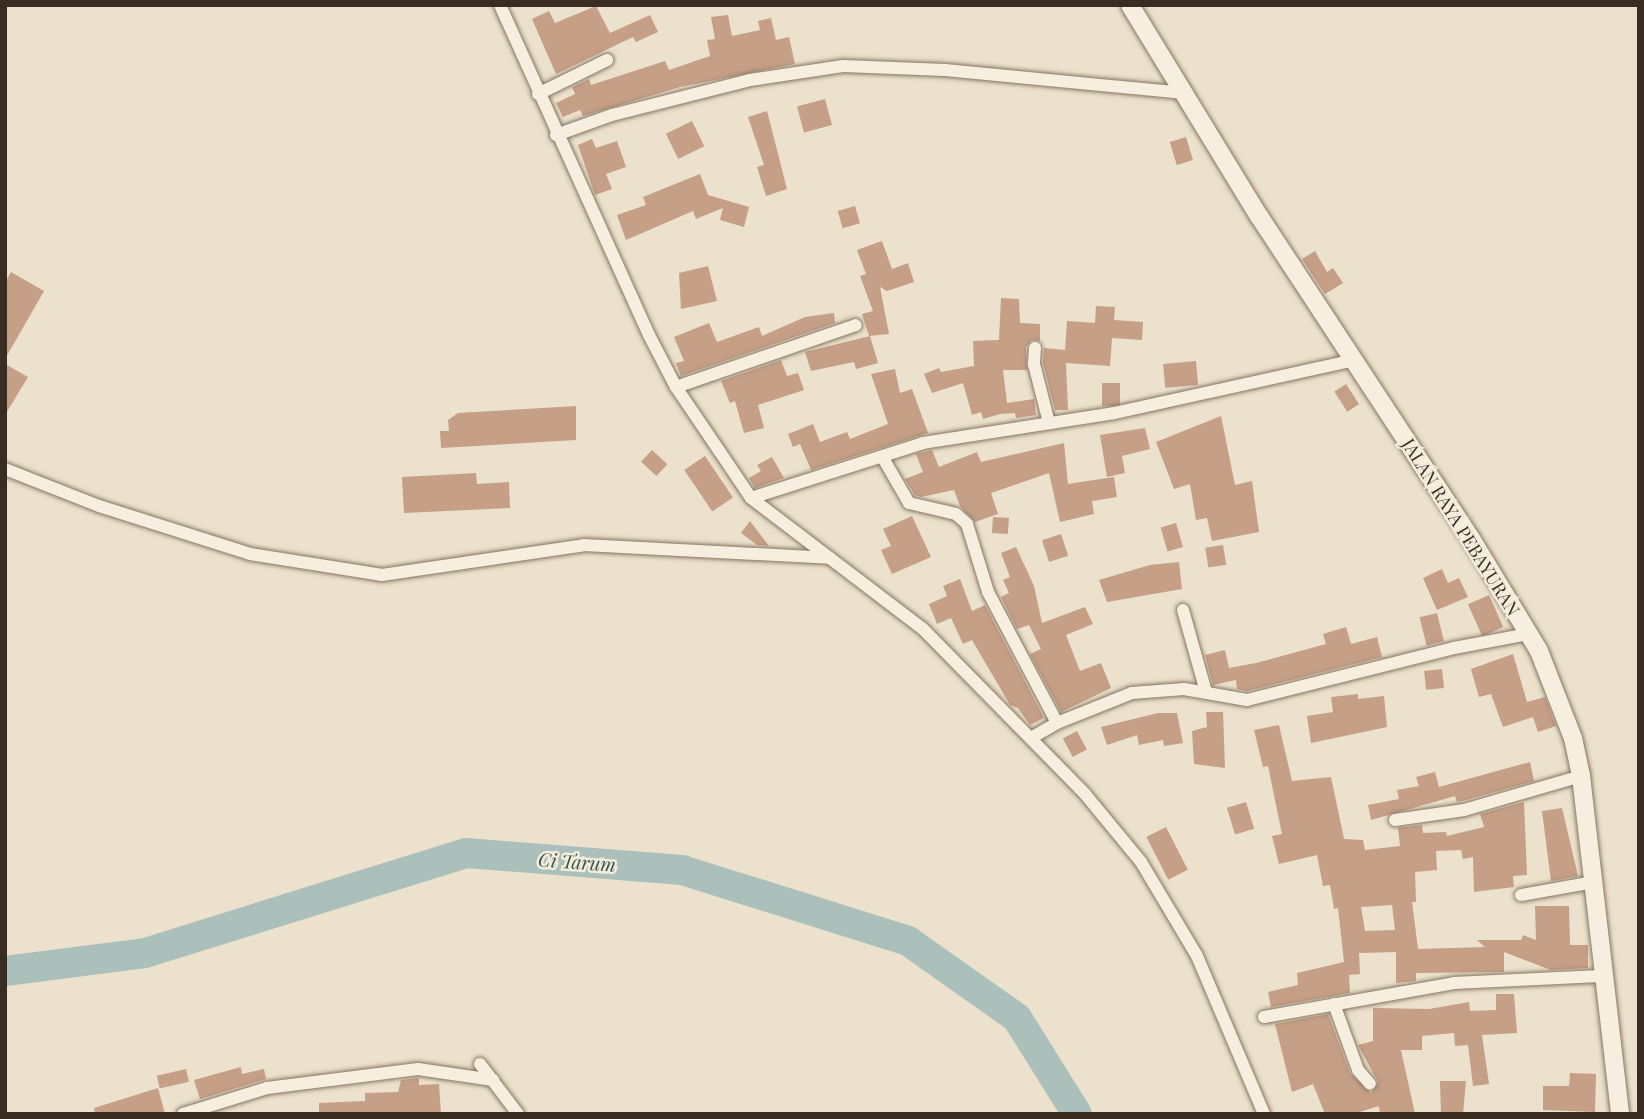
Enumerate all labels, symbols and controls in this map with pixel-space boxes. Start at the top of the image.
street label: JALAN RAYA PEBAYURAN [1398,435,1524,619]
water label: Ci Tarum [537,848,617,876]

